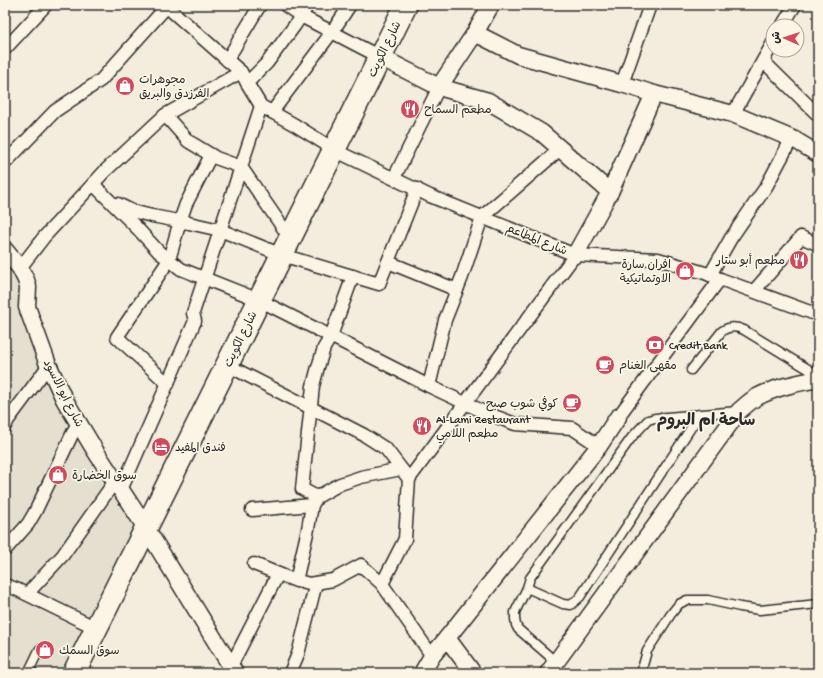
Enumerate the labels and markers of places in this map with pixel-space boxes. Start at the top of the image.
place label: مجوهرات الفرزدق والبريق [139,74,209,102]
shop icon: مجوهرات الفرزدق والبريق [114,75,136,97]
restaurant icon: مطعم السماح [399,98,421,120]
place label: مطعم السماح [424,104,492,118]
restaurant icon: مطعم أبو ستار [788,249,810,271]
place label: مطعم أبو ستار [715,253,785,269]
place label: افران سارة الاوتماتيكية [620,259,671,287]
shop icon: افران سارة الاوتماتيكية [674,260,696,282]
bank icon: Credit Bank [644,334,666,356]
place label: Credit Bank [669,340,729,354]
cafe icon: مقهى الغنام [594,354,616,376]
place label: مقهى الغنام [619,360,677,374]
cafe icon: كوفي شوب صبح [561,392,583,414]
place label: كوفي شوب صبح [486,395,558,412]
place label: Al-Lami Restaurant مطعم اللامي [436,414,531,444]
restaurant icon: Al-Lami Restaurant مطعم اللامي [411,415,433,437]
hotel icon: فندق المفيد [150,436,172,458]
place label: فندق المفيد [175,442,226,456]
shop icon: سوق الخضارة [47,464,69,486]
place label: سوق الخضارة [72,469,137,484]
shop icon: سوق السمك [34,639,56,661]
place label: سوق السمك [59,645,119,659]

